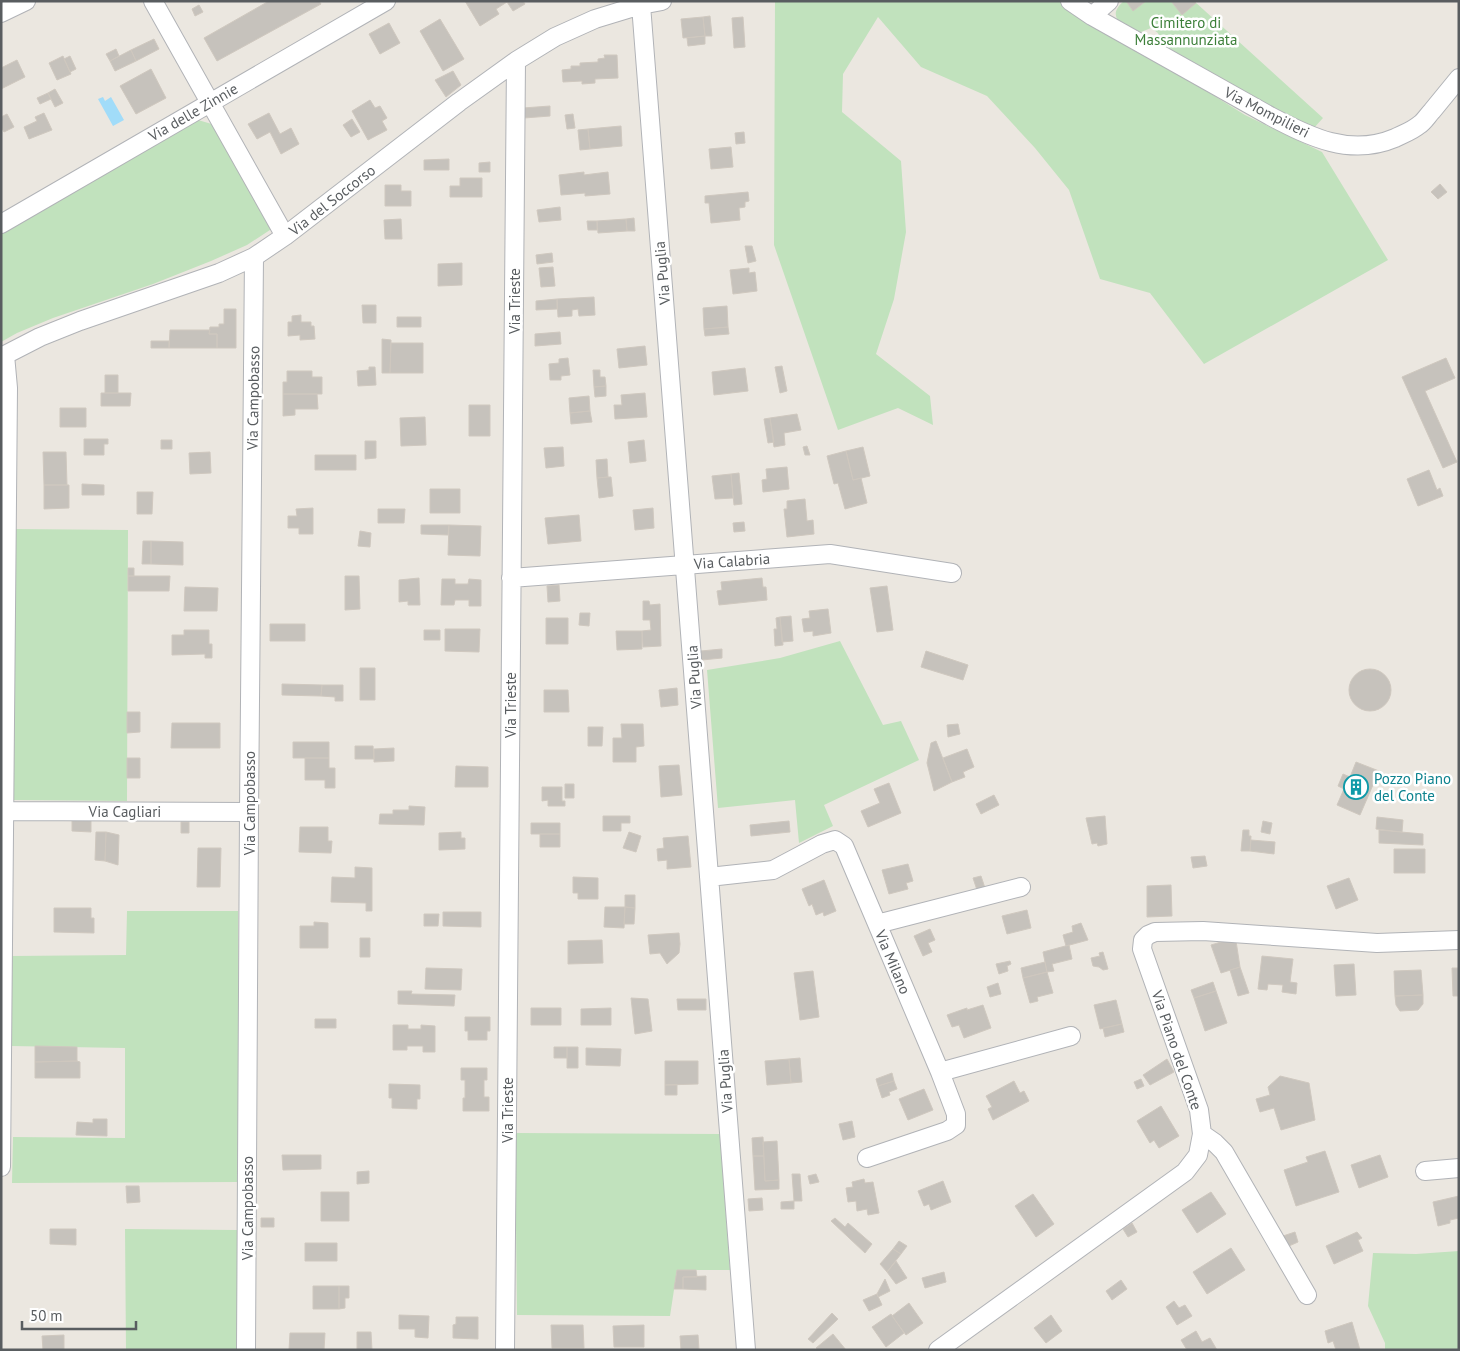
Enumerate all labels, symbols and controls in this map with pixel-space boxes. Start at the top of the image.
park label: Cimitero di Massannunziata [1135,13,1237,49]
street label: Via delle Zinnie [144,79,241,146]
street label: Via Mompilieri [1220,82,1313,142]
street label: Via del Soccorso [284,160,379,240]
street label: Via Puglia [650,240,674,307]
street label: Via Trieste [505,268,524,335]
street label: Via Campobasso [243,346,263,451]
street label: Via Calabria [692,549,771,573]
street label: Via Puglia [682,645,706,710]
street label: Via Trieste [501,672,520,739]
street label: Via Campobasso [240,751,259,856]
place label: Pozzo Piano del Conte [1374,769,1451,805]
building icon: Pozzo Piano del Conte [1343,774,1369,800]
street label: Via Cagliari [88,802,161,821]
street label: Via Milano [871,926,915,997]
street label: Via Piano del Conte [1147,987,1206,1112]
street label: Via Puglia [713,1049,737,1114]
street label: Via Trieste [498,1077,517,1144]
street label: Via Campobasso [238,1156,257,1261]
scale bar [22,1298,136,1330]
text: 50 m [30,1306,63,1325]

